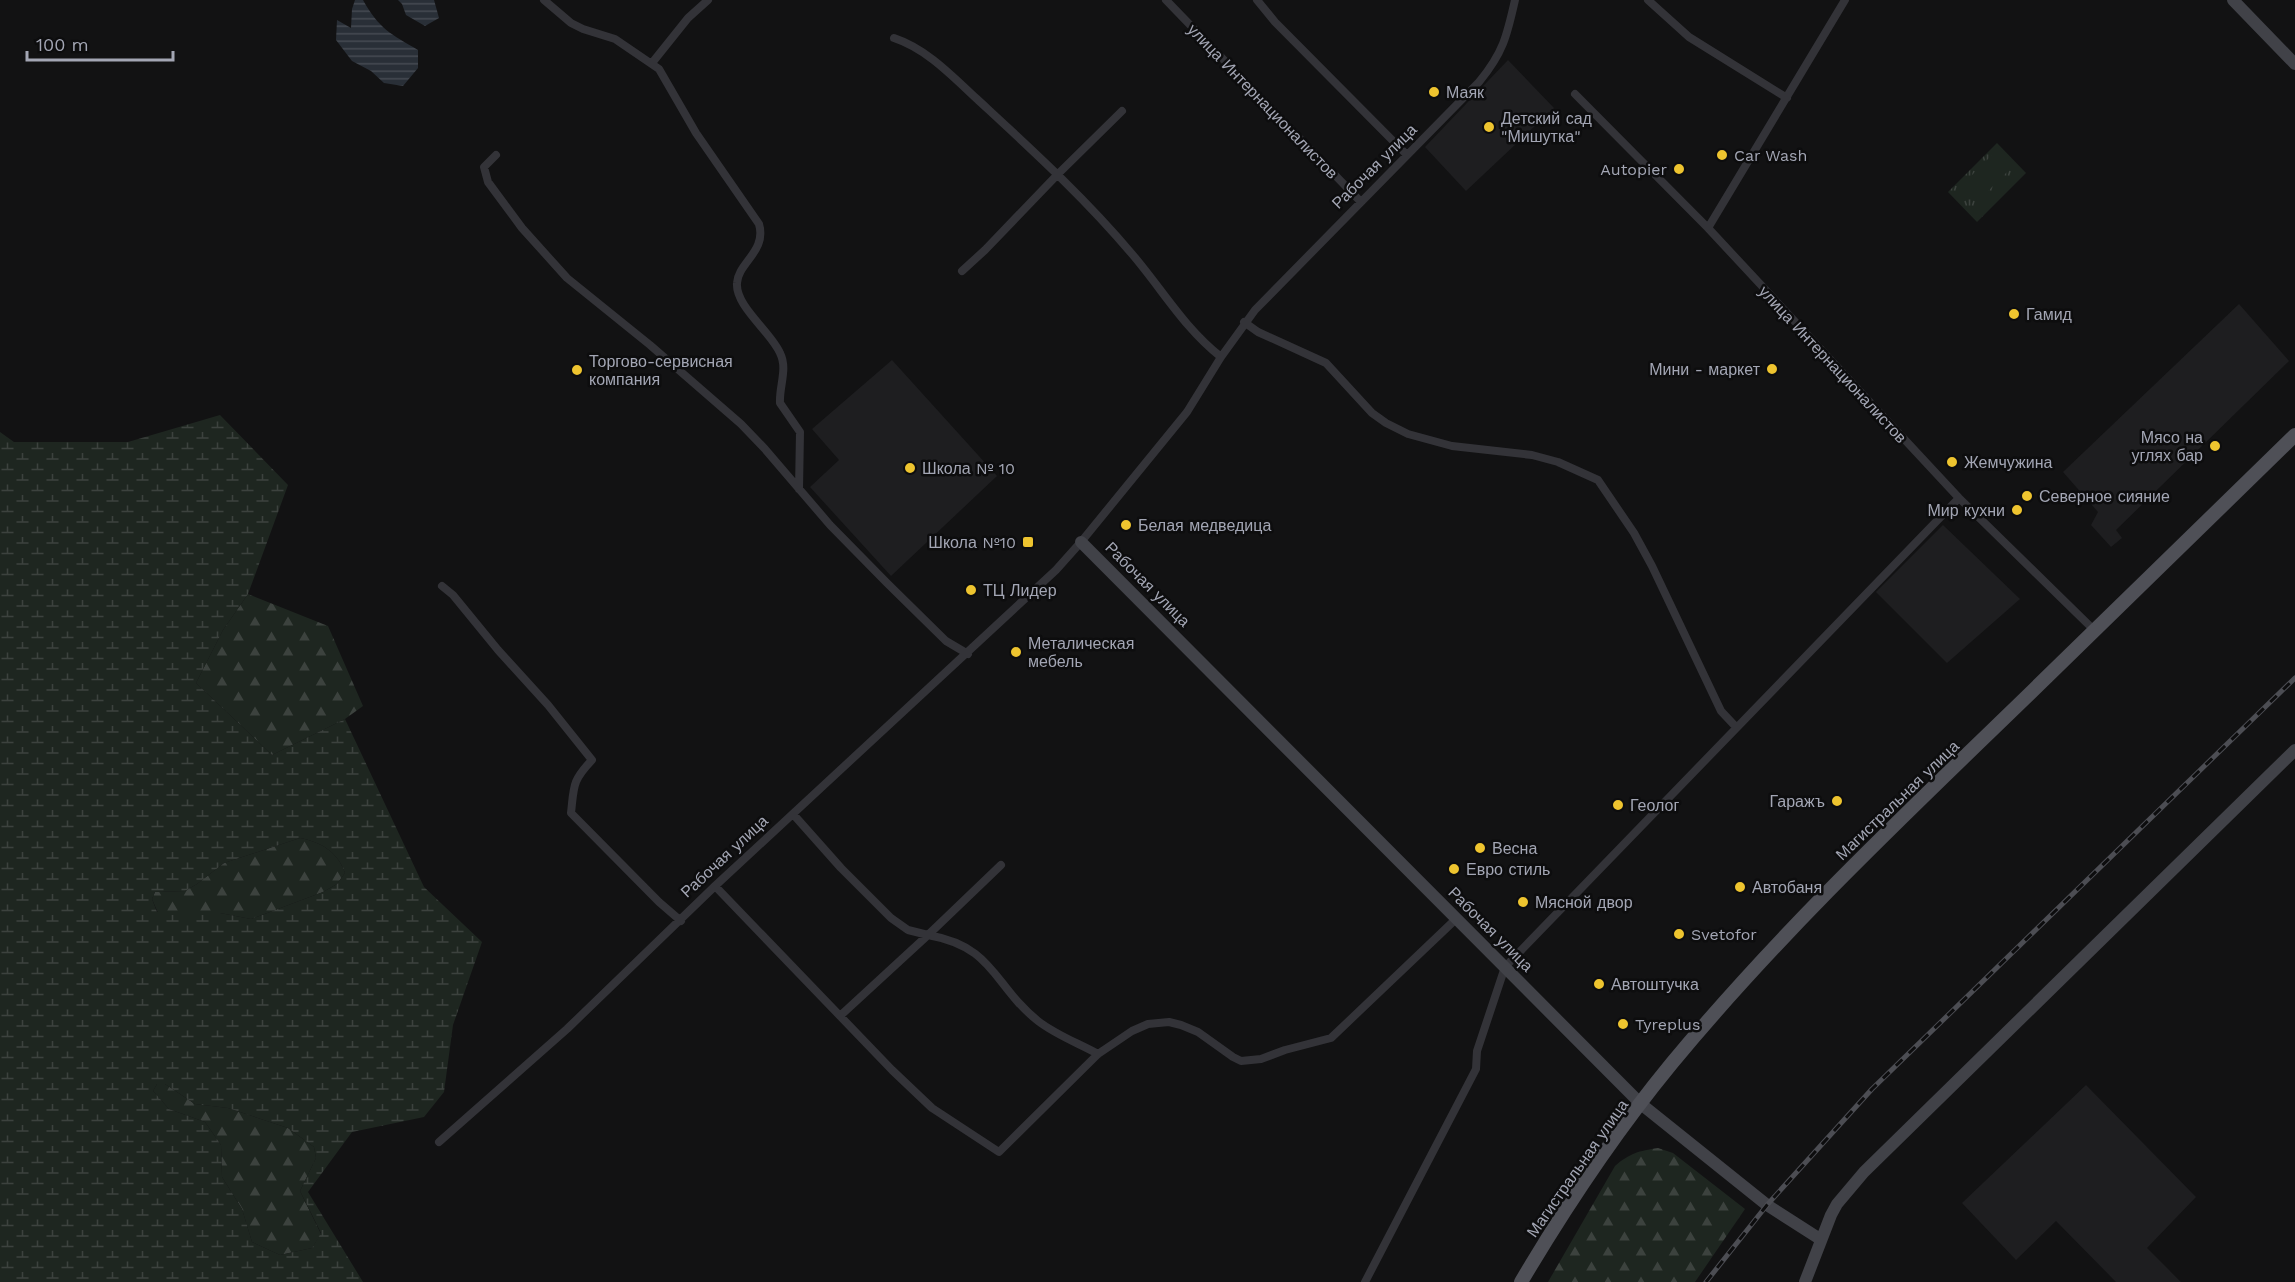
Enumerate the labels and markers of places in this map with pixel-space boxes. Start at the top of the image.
place label: Маяк [1446,83,1485,102]
marker: Маяк [1427,85,1441,99]
place label: Детский сад "Мишутка" [1501,109,1593,146]
marker: Детский сад "Мишутка" [1482,120,1496,134]
place label: Car Wash [1734,146,1807,165]
marker: Car Wash [1715,148,1729,162]
place label: Autopier [1600,160,1667,179]
marker: Autopier [1672,162,1686,176]
place label: Гамид [2026,305,2073,324]
marker: Гамид [2007,307,2021,321]
place label: Торгово-сервисная компания [589,352,733,389]
place label: Мини - маркет [1649,360,1761,379]
marker: Мини - маркет [1765,362,1779,376]
marker: Торгово-сервисная компания [570,363,584,377]
place label: Мясо на углях бар [2131,428,2203,465]
marker: Мясо на углях бар [2208,439,2222,453]
place label: Жемчужина [1964,453,2052,472]
marker: Жемчужина [1945,455,1959,469]
place label: Школа № 10 [922,459,1015,478]
marker: Школа № 10 [903,461,917,475]
place label: Северное сияние [2039,487,2170,506]
marker: Северное сияние [2020,489,2034,503]
place label: Мир кухни [1927,501,2005,520]
marker: Мир кухни [2010,503,2024,517]
place label: Белая медведица [1138,516,1271,535]
marker: Белая медведица [1119,518,1133,532]
place label: Школа №10 [928,533,1016,552]
marker: Школа №10 [1021,535,1035,549]
place label: ТЦ Лидер [983,581,1057,600]
marker: ТЦ Лидер [964,583,978,597]
place label: Металическая мебель [1028,634,1134,671]
marker: Металическая мебель [1009,645,1023,659]
place label: Гаражъ [1769,792,1825,811]
marker: Гаражъ [1830,794,1844,808]
place label: Геолог [1630,796,1679,815]
marker: Геолог [1611,798,1625,812]
place label: Весна [1492,839,1537,858]
marker: Весна [1473,841,1487,855]
place label: Евро стиль [1466,860,1550,879]
marker: Евро стиль [1447,862,1461,876]
place label: Автобаня [1752,878,1822,897]
marker: Автобаня [1733,880,1747,894]
place label: Мясной двор [1535,893,1633,912]
marker: Мясной двор [1516,895,1530,909]
place label: Svetofor [1691,925,1757,944]
marker: Svetofor [1672,927,1686,941]
place label: Автоштучка [1611,975,1699,994]
marker: Автоштучка [1592,977,1606,991]
place label: Tyreplus [1635,1015,1700,1034]
marker: Tyreplus [1616,1017,1630,1031]

